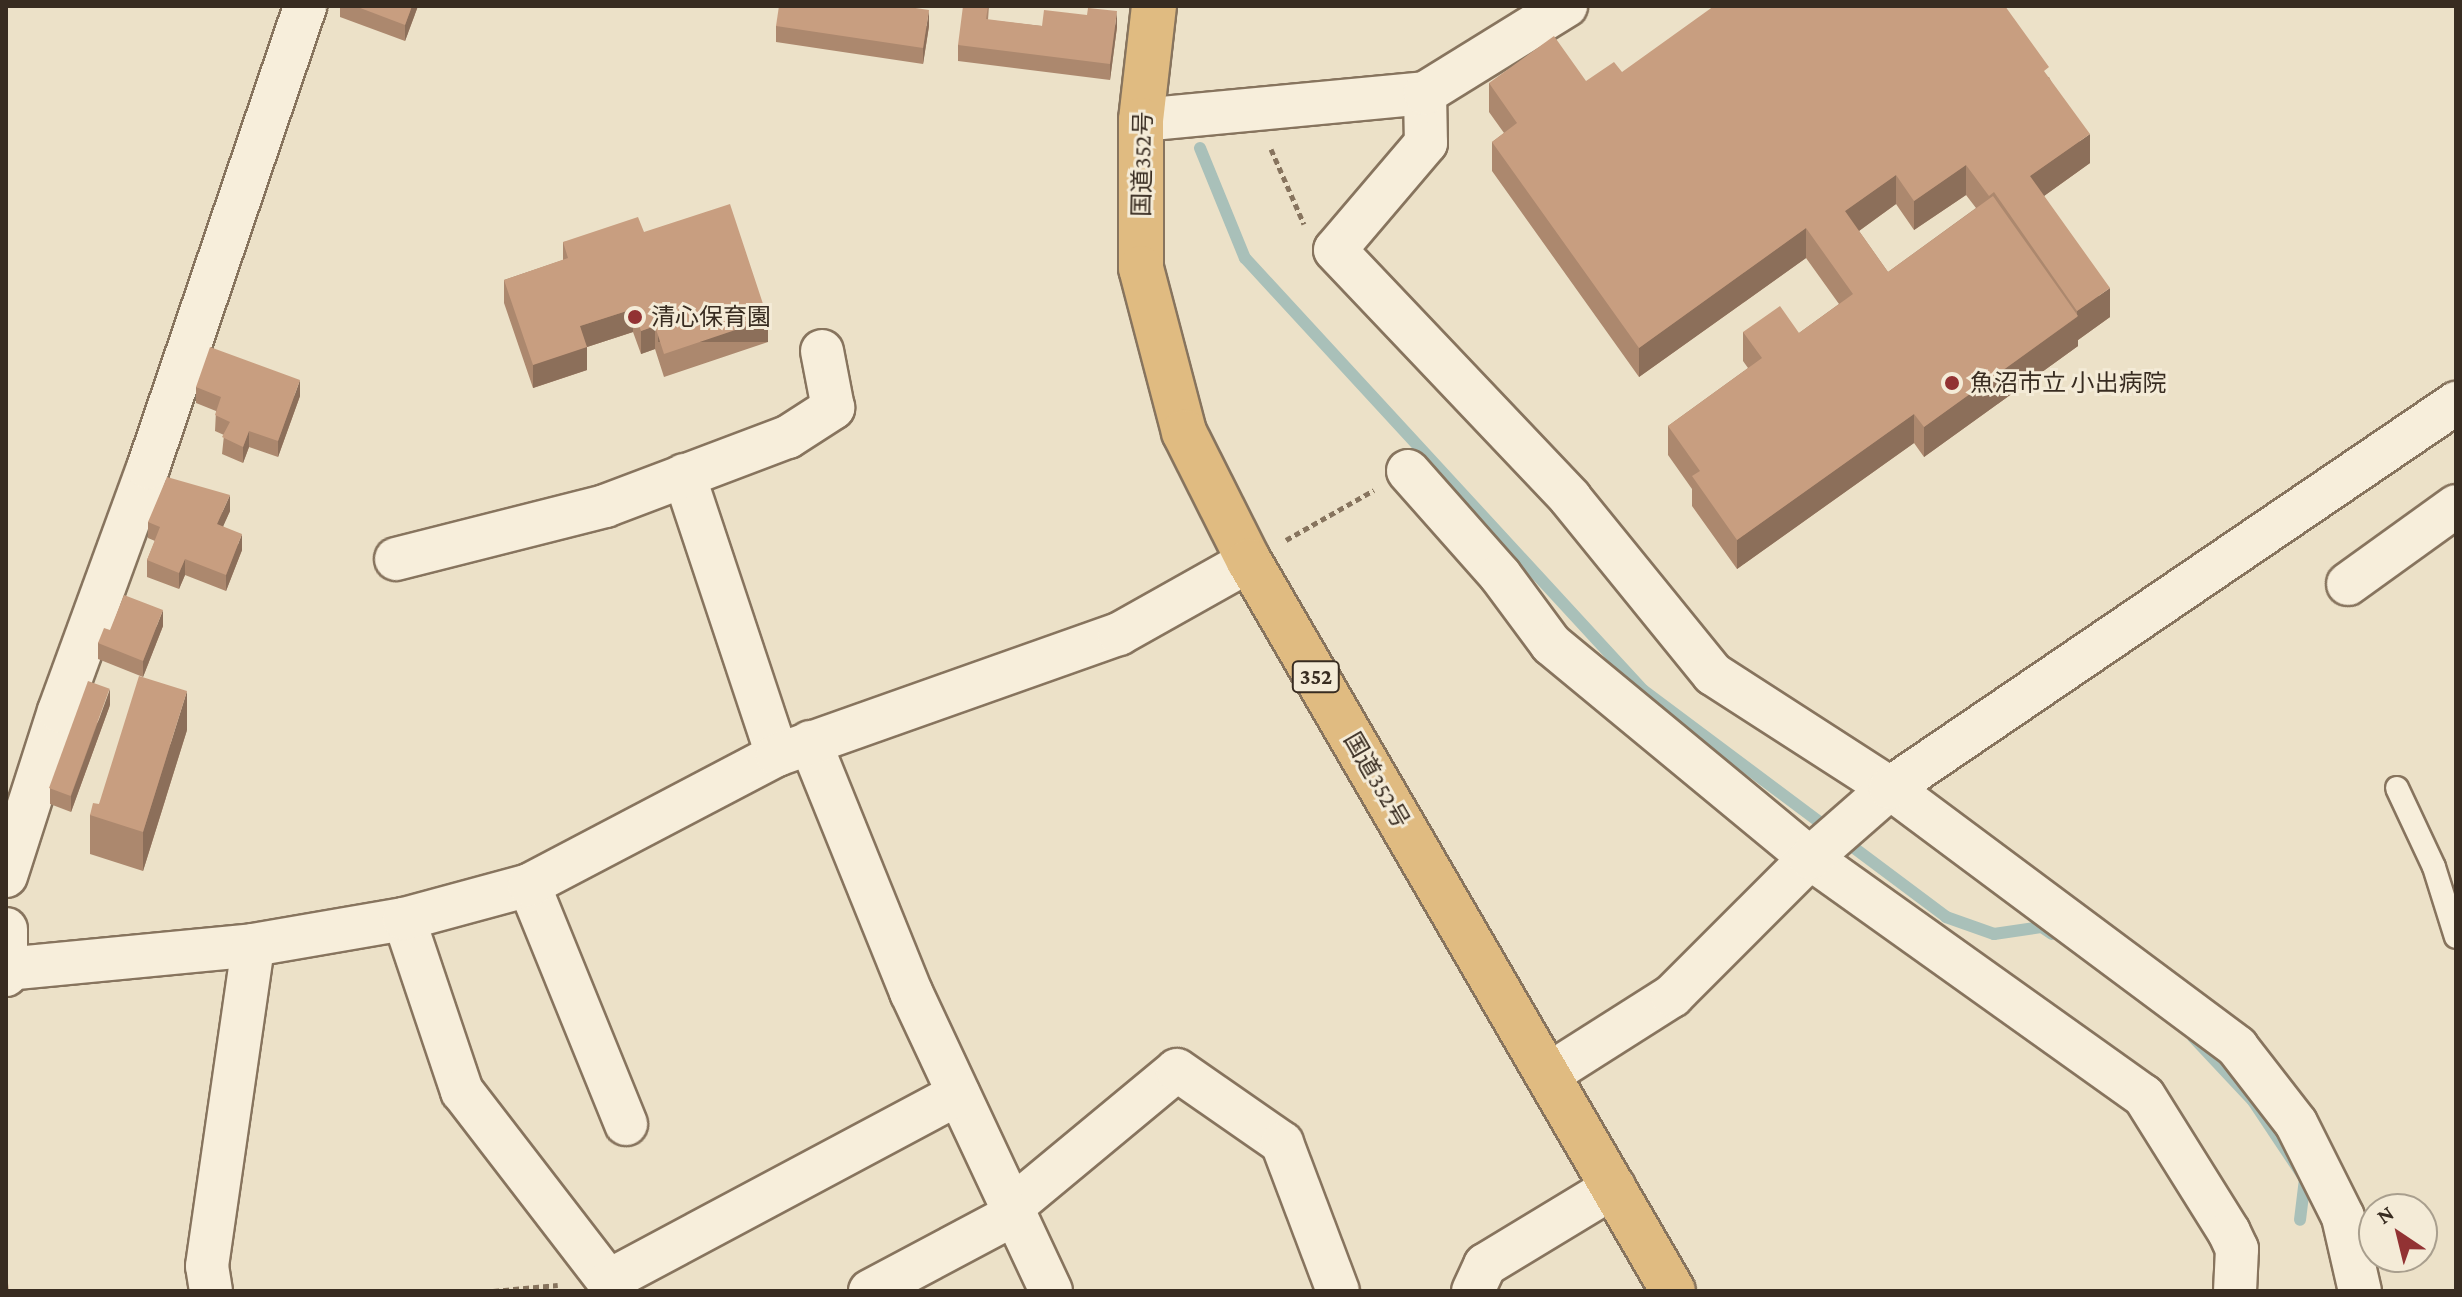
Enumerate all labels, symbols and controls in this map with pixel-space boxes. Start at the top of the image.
street label: 国道352号 [1127,111,1157,217]
place label: 清心保育園 [651,303,771,331]
marker: 清心保育園 [626,308,644,326]
place label: 魚沼市立 小出病院 [1970,369,2166,397]
marker: 魚沼市立 小出病院 [1941,372,1963,394]
road number: 352 [1290,659,1342,695]
street label: 国道352号 [1338,727,1416,833]
north arrow [2358,1193,2438,1273]
text: N [2372,1200,2398,1229]

